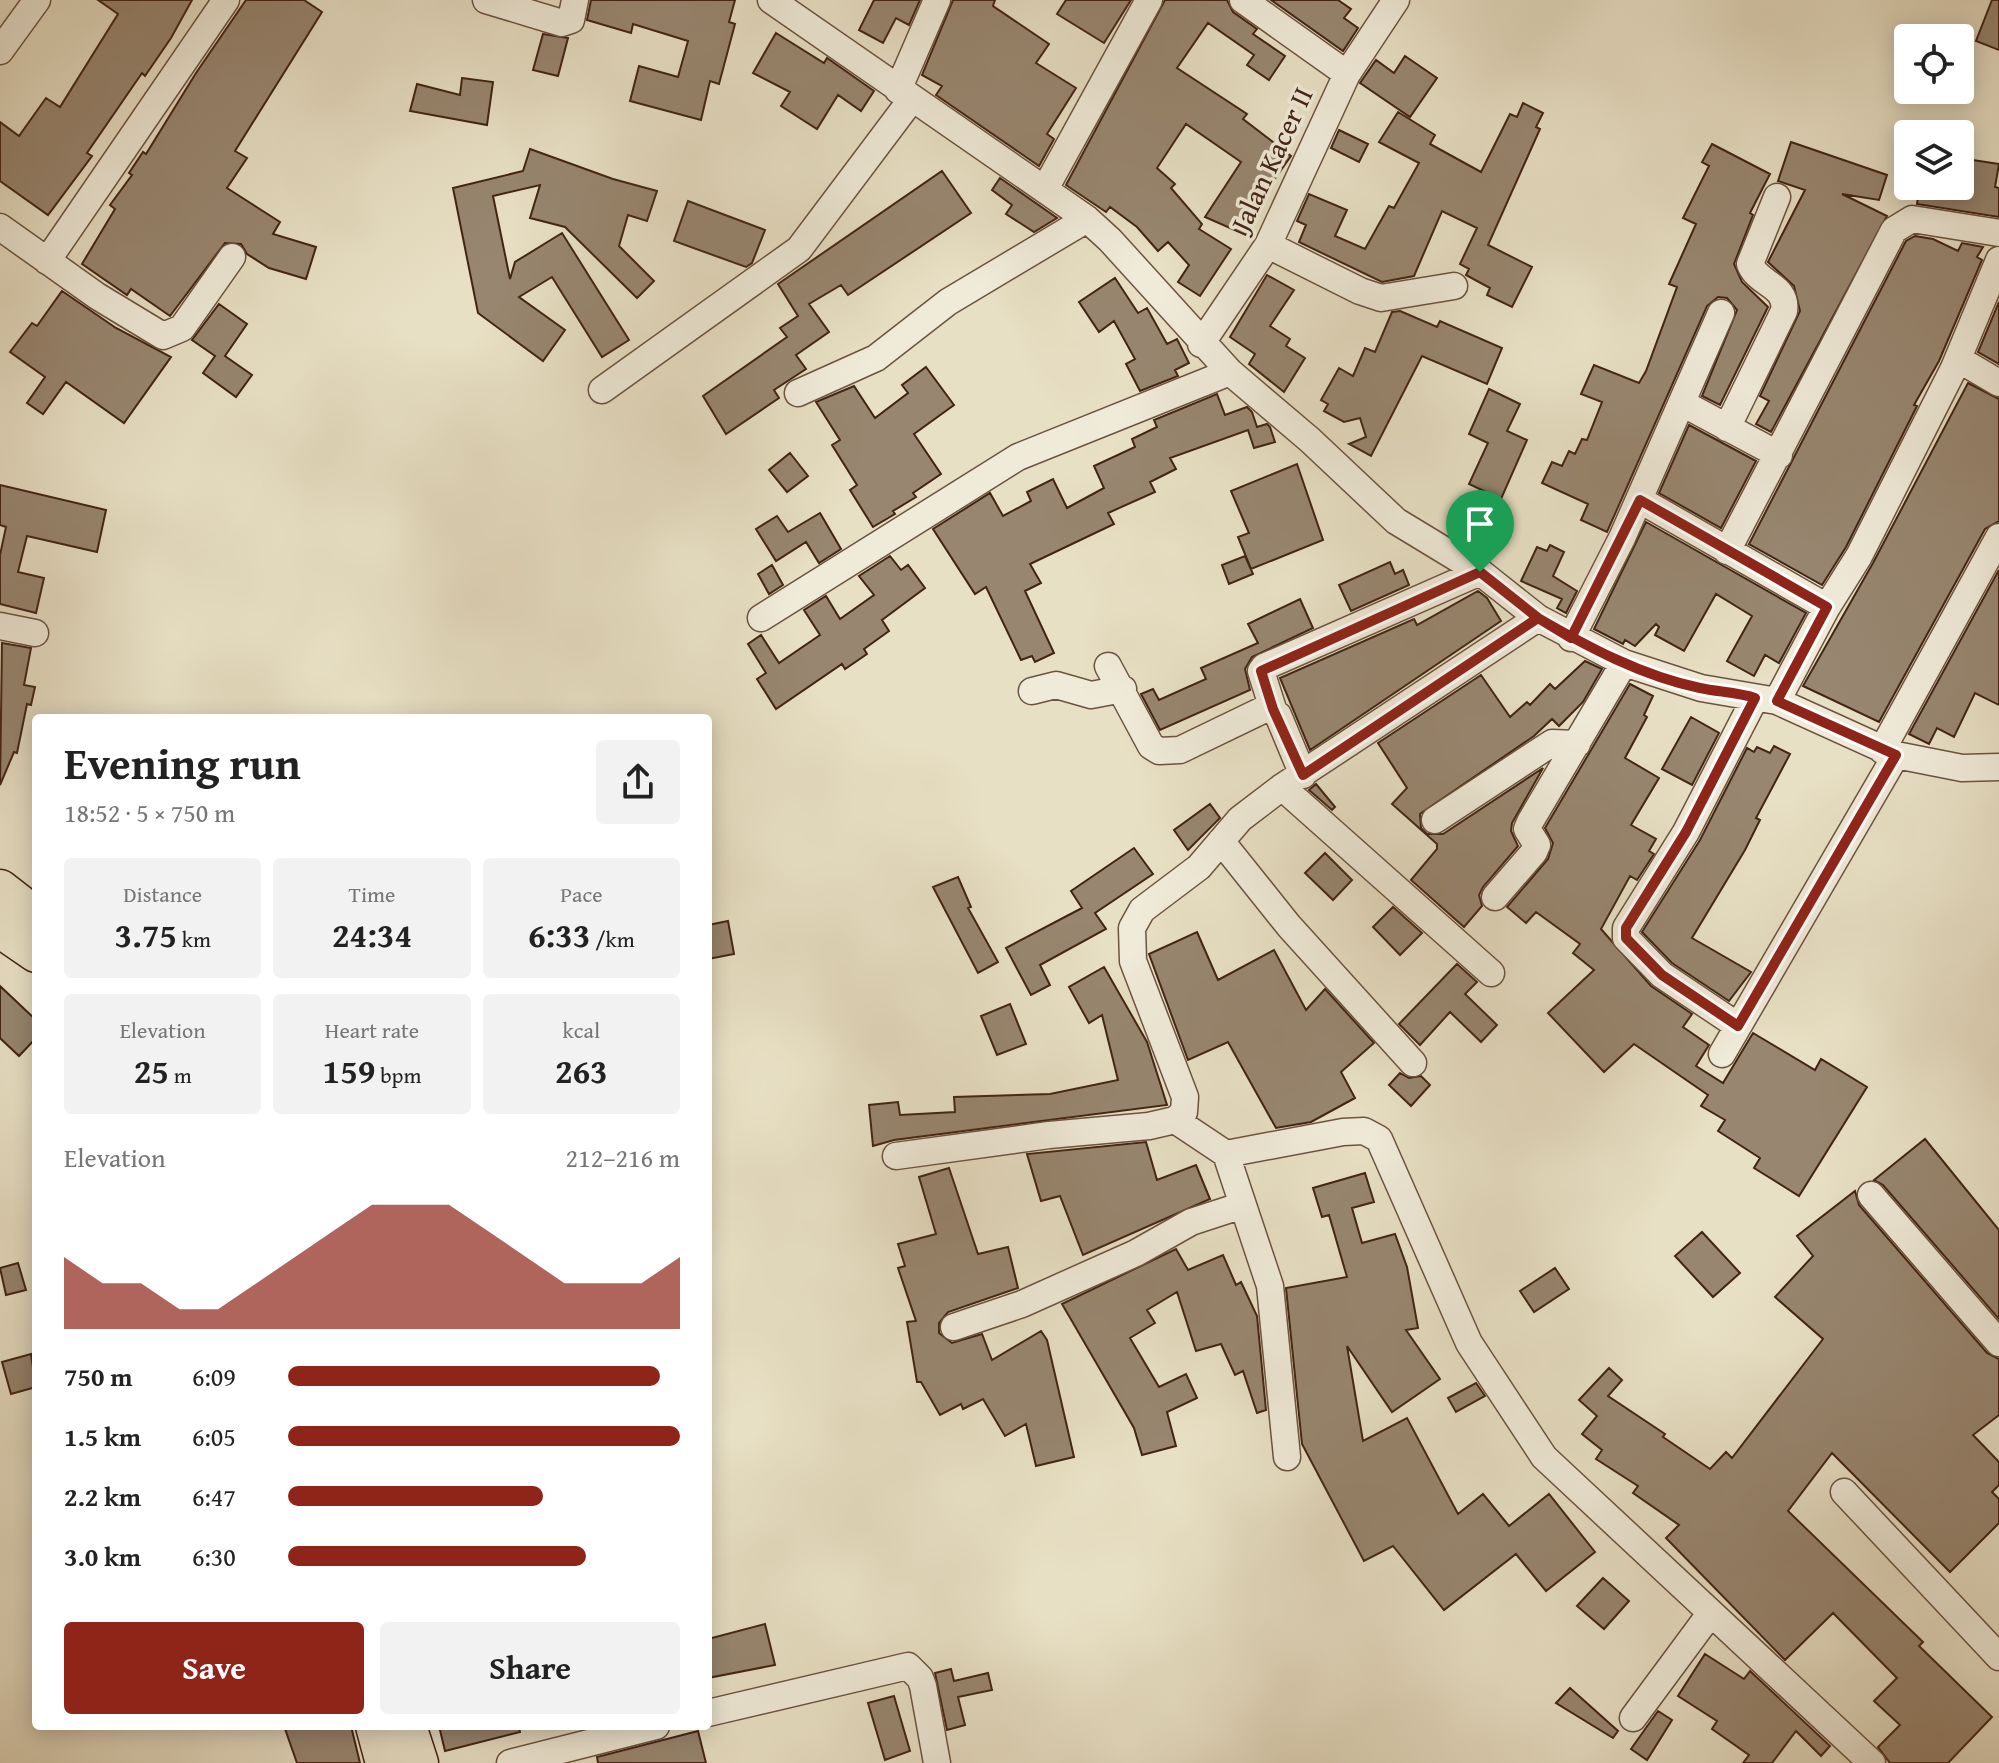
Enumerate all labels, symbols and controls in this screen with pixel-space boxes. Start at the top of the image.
map controls [1894,24,1974,200]
button: locate [1894,24,1974,104]
street label: Jalan Kacer II [1218,80,1322,241]
button: layers [1894,120,1974,200]
pin [1446,490,1514,572]
icon: arrive [1458,502,1502,546]
text: Evening run [64,731,301,795]
button: share [596,740,680,824]
text: 18:52 · 5 × 750 m [64,793,235,832]
text: Distance [123,878,202,910]
text: Time [349,878,395,910]
text: Pace [560,878,602,910]
text: 3.75 [114,910,177,959]
text: 24:34 [332,910,412,959]
text: 6:33 [528,910,590,959]
text: km [177,923,211,955]
text: /km [590,923,635,955]
text: Elevation [120,1014,206,1046]
text: Heart rate [325,1014,419,1046]
text: kcal [563,1014,600,1046]
text: 25 [134,1046,169,1095]
text: 159 [323,1046,375,1095]
text: 263 [555,1046,608,1095]
text: m [169,1059,192,1091]
text: bpm [375,1059,421,1091]
text: Elevation [64,1138,166,1177]
text: 212–216 m [566,1138,680,1177]
text: 750 m [64,1357,132,1396]
text: 6:09 [192,1357,236,1396]
text: 1.5 km [64,1417,141,1456]
text: 6:05 [192,1417,236,1456]
text: 2.2 km [64,1477,141,1516]
text: 6:47 [192,1477,236,1516]
text: 3.0 km [64,1537,141,1576]
text: 6:30 [192,1537,236,1576]
button: Save [64,1622,364,1714]
button: Share [380,1622,680,1714]

